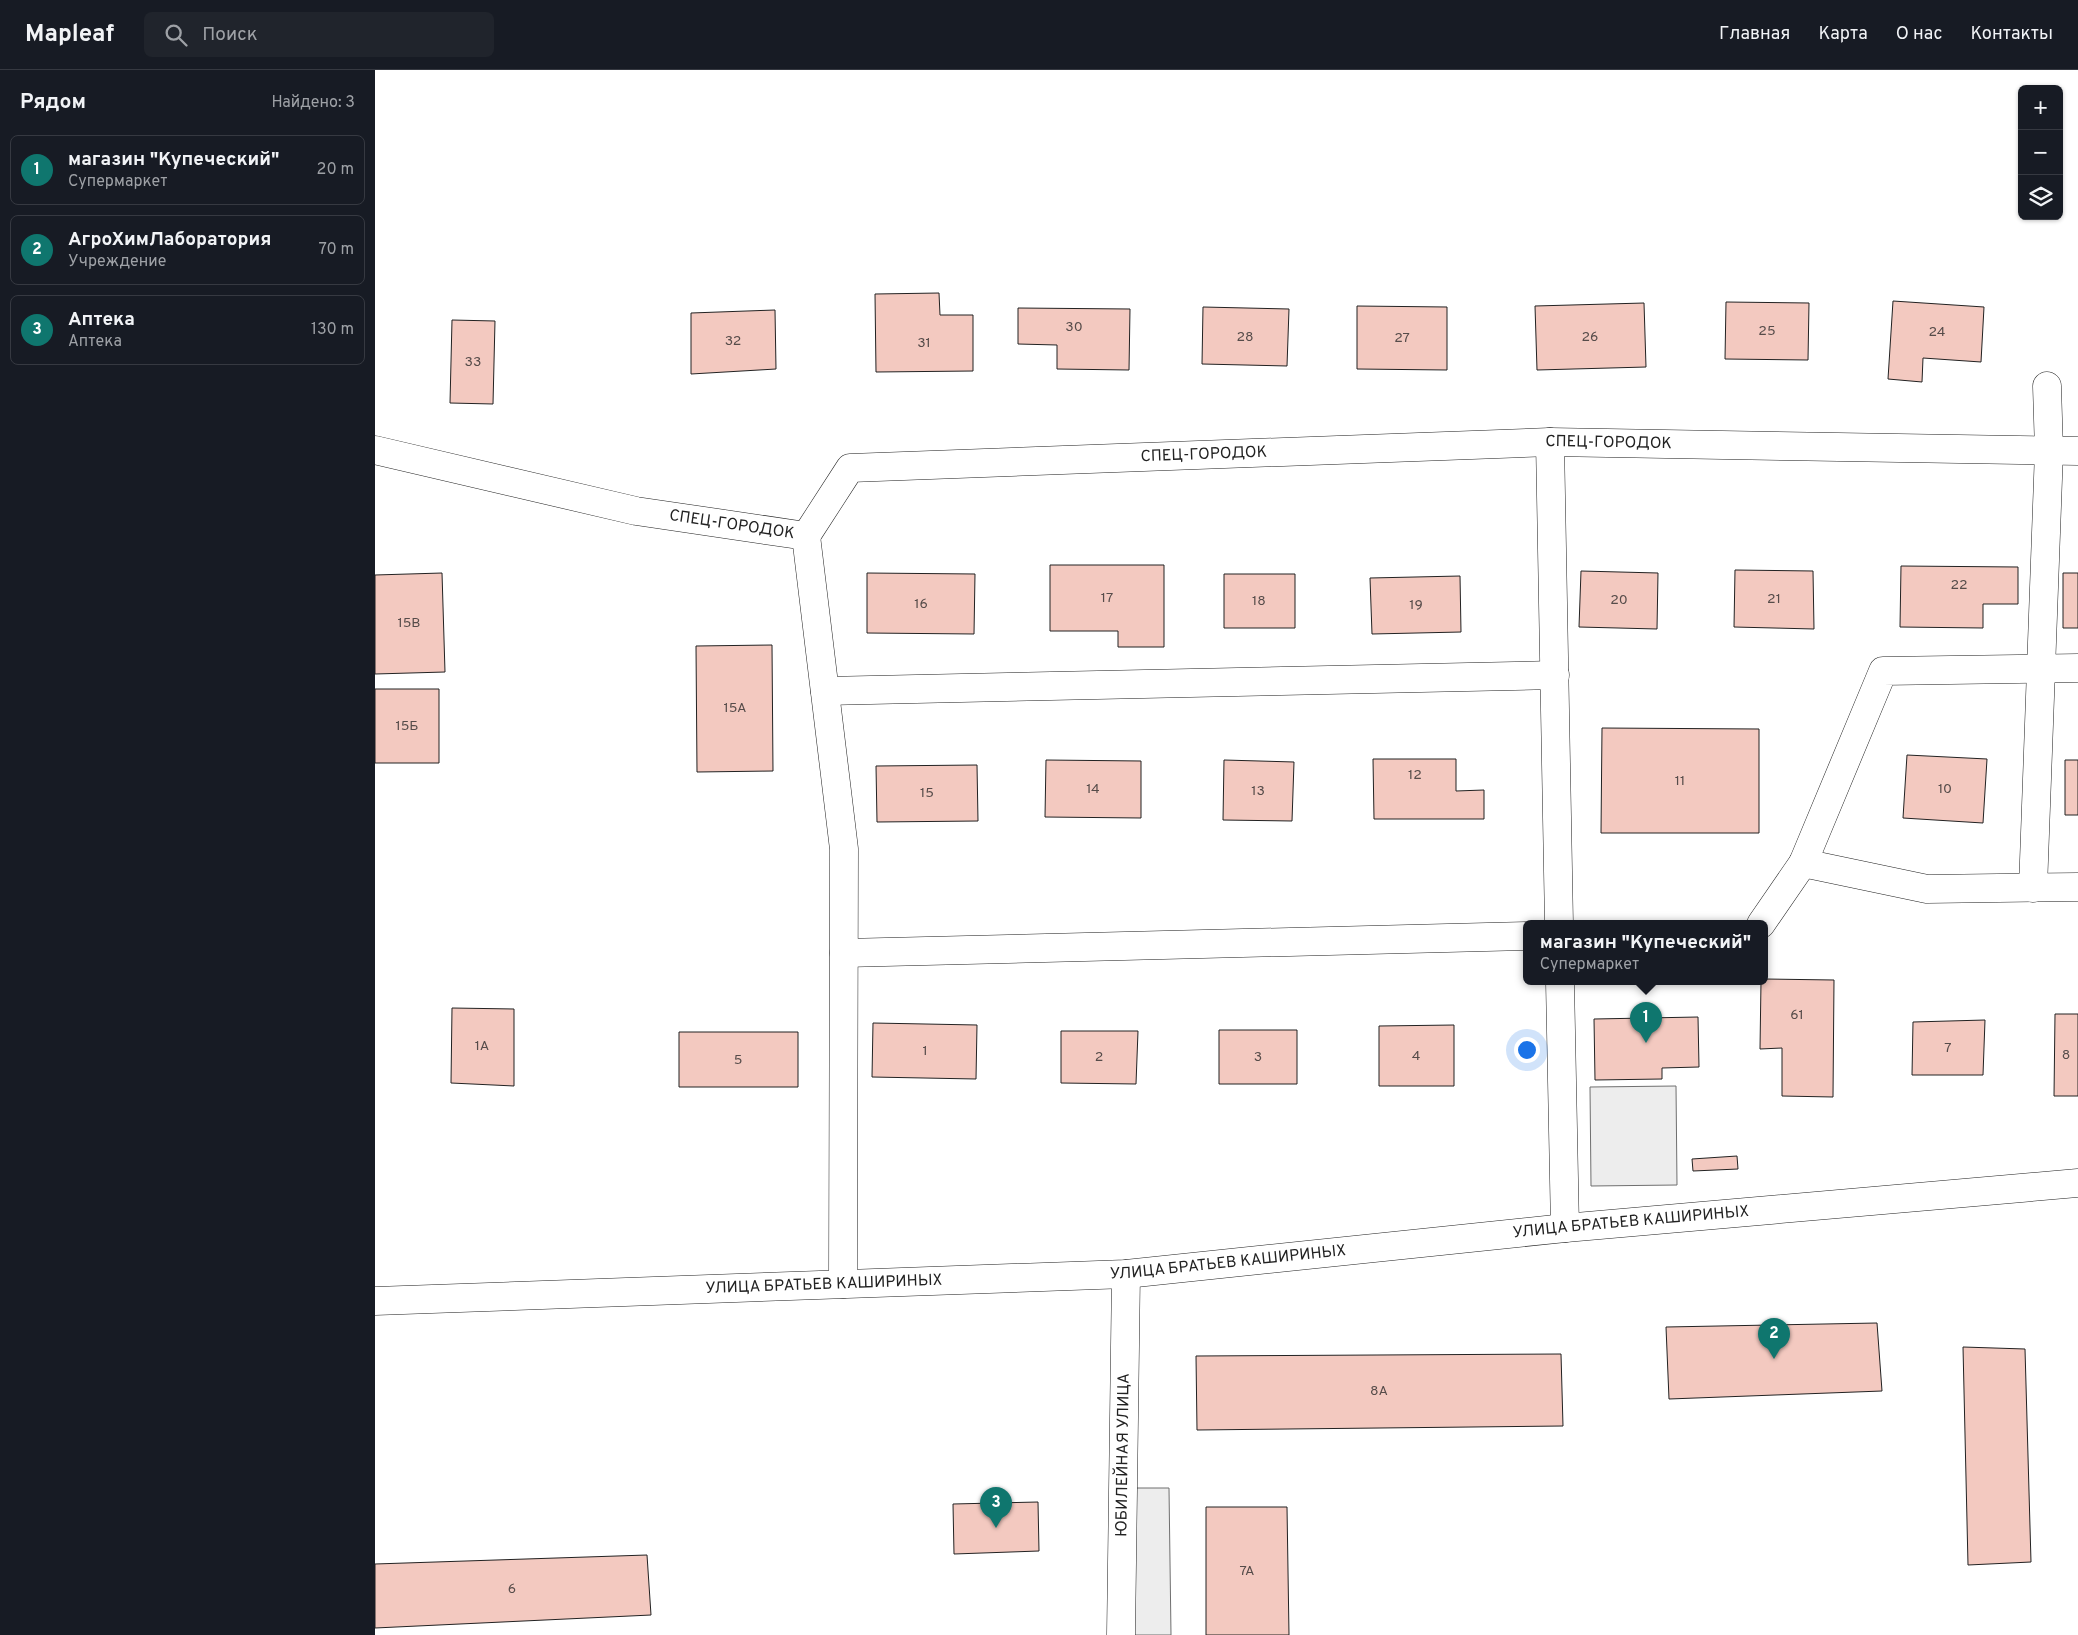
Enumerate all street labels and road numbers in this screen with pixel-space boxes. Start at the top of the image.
street label: СПЕЦ-ГОРОДОК [1545,432,1672,454]
street label: СПЕЦ-ГОРОДОК [1140,443,1268,467]
street label: СПЕЦ-ГОРОДОК [668,506,796,544]
street label: УЛИЦА БРАТЬЕВ КАШИРИНЫХ [1512,1202,1750,1243]
street label: УЛИЦА БРАТЬЕВ КАШИРИНЫХ [1110,1241,1347,1285]
street label: УЛИЦА БРАТЬЕВ КАШИРИНЫХ [705,1271,943,1299]
street label: ЮБИЛЕЙНАЯ УЛИЦА [1111,1373,1135,1537]

